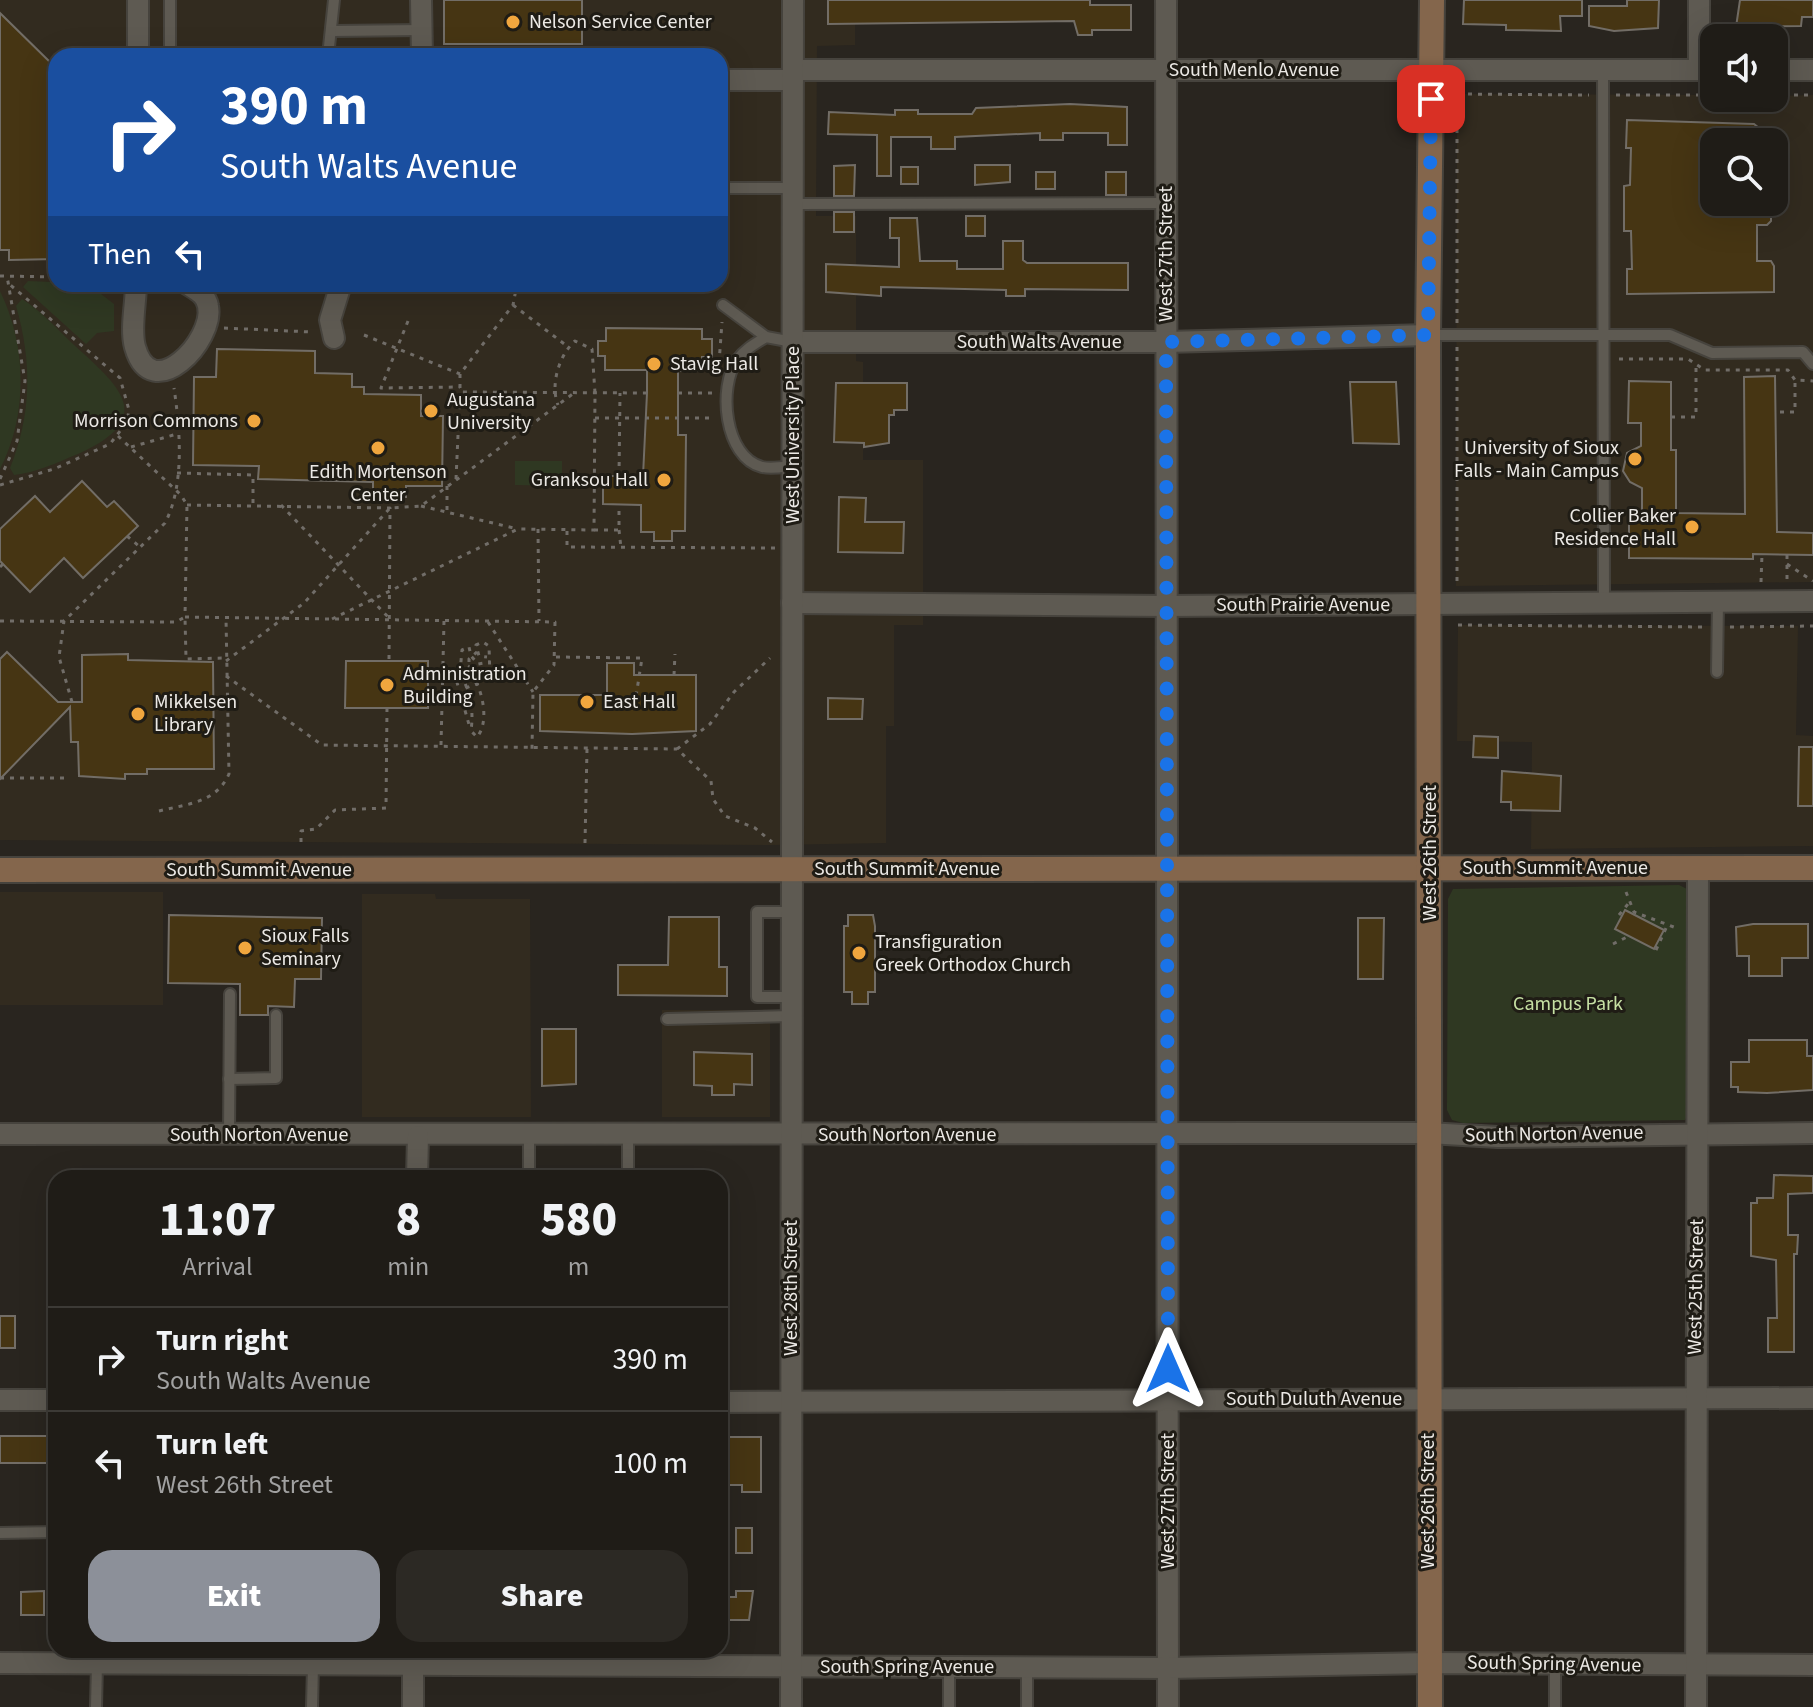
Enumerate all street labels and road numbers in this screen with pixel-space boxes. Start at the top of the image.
street label: South Menlo Avenue [1168,56,1340,84]
street label: West 27th Street [1152,186,1180,322]
street label: South Walts Avenue [956,328,1122,356]
street label: West University Place [779,346,807,524]
street label: South Prairie Avenue [1216,591,1390,619]
street label: West 26th Street [1416,785,1444,921]
street label: South Summit Avenue [1462,854,1648,882]
street label: South Summit Avenue [814,855,1000,883]
street label: South Summit Avenue [166,856,352,884]
street label: South Norton Avenue [1464,1118,1644,1150]
street label: South Norton Avenue [170,1121,348,1149]
street label: South Norton Avenue [818,1121,996,1149]
street label: West 25th Street [1681,1219,1711,1355]
street label: West 28th Street [777,1220,805,1356]
street label: South Duluth Avenue [1226,1385,1402,1413]
street label: West 27th Street [1154,1433,1182,1569]
street label: West 26th Street [1414,1433,1442,1569]
street label: South Spring Avenue [1467,1648,1641,1680]
street label: South Spring Avenue [820,1653,994,1681]

